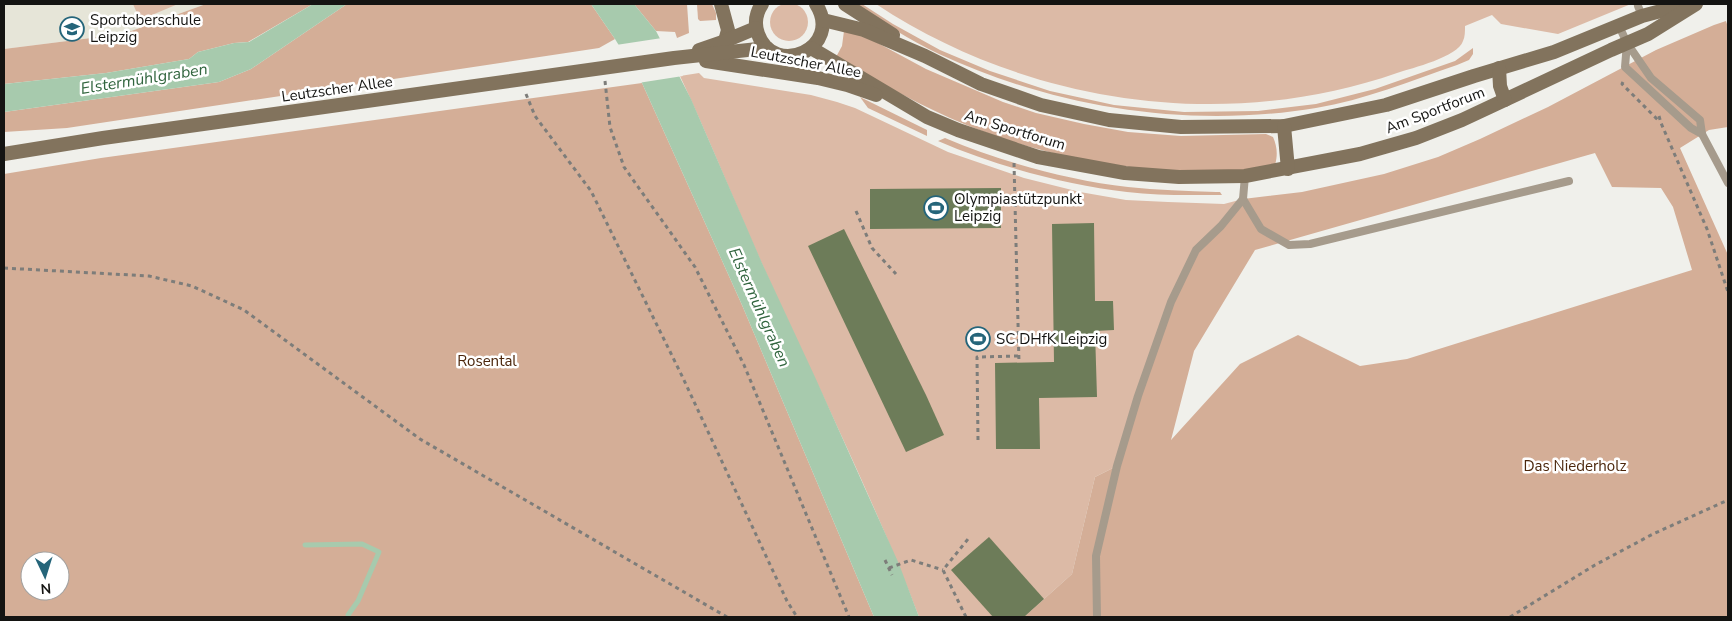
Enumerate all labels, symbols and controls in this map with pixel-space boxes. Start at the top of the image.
place label: Sportoberschule Leipzig [90,10,201,47]
school or university icon: Sportoberschule Leipzig [59,16,85,42]
street label: Leutzscher Allee [749,41,863,83]
water label: Elstermühlgraben [79,58,209,100]
street label: Leutzscher Allee [280,71,394,107]
street label: Am Sportforum [1383,82,1487,138]
street label: Am Sportforum [962,105,1068,155]
place label: Olympiastützpunkt Leipzig [954,189,1083,226]
sports icon: Olympiastützpunkt Leipzig [923,195,949,221]
water label: Elstermühlgraben [723,244,795,370]
sports icon: SC DHfK Leipzig [965,326,991,352]
place label: SC DHfK Leipzig [996,329,1107,349]
park label: Rosental [457,351,517,371]
park label: Das Niederholz [1523,456,1627,476]
north arrow [20,551,70,601]
text: N [40,579,52,598]

